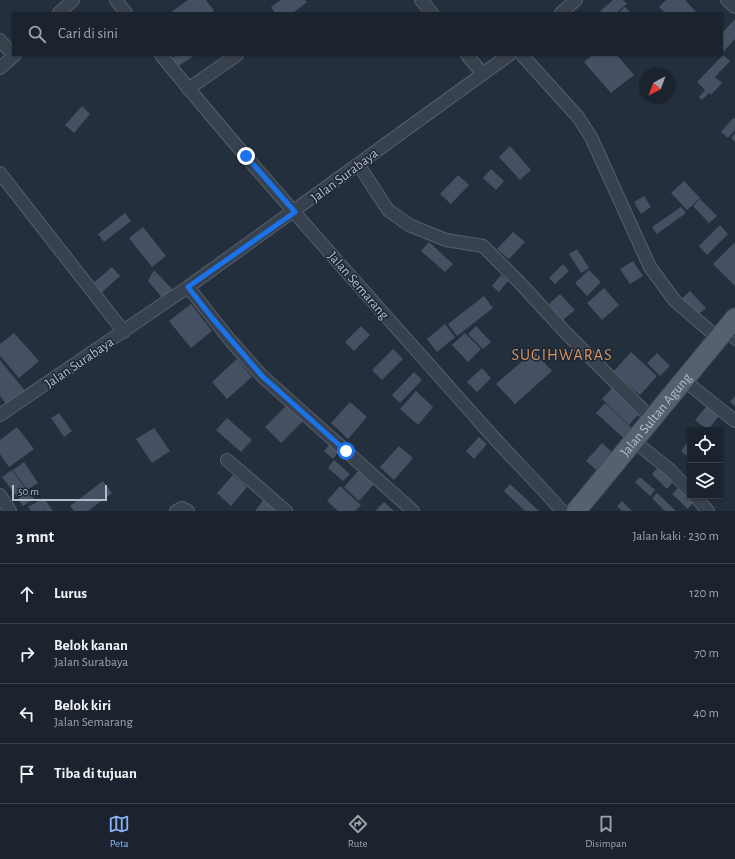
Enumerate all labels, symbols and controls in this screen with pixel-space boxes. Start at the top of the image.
search box [12,12,723,56]
icon: search [26,23,48,45]
text: Cari di sini [58,26,118,41]
north arrow [639,68,675,104]
street label: Jalan Surabaya [308,146,381,205]
route end [237,147,255,165]
street label: Jalan Semarang [325,249,391,322]
street label: Jalan Surabaya [42,334,117,391]
district label: SUGIHWARAS [512,347,613,363]
street label: Jalan Sultan Agung [618,371,695,460]
map controls [687,427,723,499]
button: locate [687,427,723,463]
route start [337,442,355,460]
button: layers [687,463,723,499]
scale bar [12,483,107,502]
text: 50 m [18,486,39,497]
text: 3 mnt [16,528,54,545]
text: Jalan kaki · 230 m [633,530,719,543]
icon: ahead [16,583,38,605]
text: Lurus [54,586,87,601]
text: 120 m [689,587,719,600]
text: Belok kanan [54,638,128,653]
icon: right [16,643,38,665]
text: 70 m [694,647,719,660]
text: Jalan Surabaya [54,656,128,669]
text: Belok kiri [54,698,111,713]
icon: left [16,703,38,725]
text: 40 m [693,707,719,720]
text: Jalan Semarang [54,716,133,729]
icon: arrive [16,763,38,785]
text: Tiba di tujuan [54,766,137,781]
tab: Peta [108,813,130,850]
tab: Rute [347,813,369,850]
tab: Disimpan [585,813,627,850]

